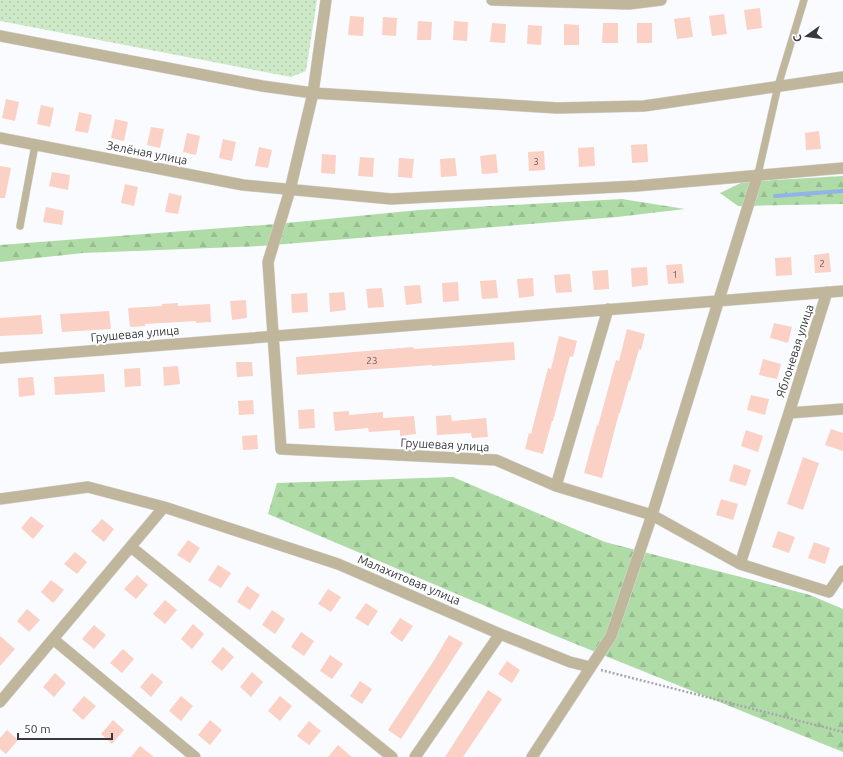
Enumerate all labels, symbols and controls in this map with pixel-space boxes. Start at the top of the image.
north arrow [787,16,827,56]
text: С [791,34,804,43]
street label: Зелёная улица [105,138,189,167]
house number: 3 [533,156,539,167]
house number: 2 [819,258,825,269]
house number: 1 [672,269,678,280]
street label: Яблоневая улица [773,303,816,399]
street label: Грушевая улица [90,323,180,344]
house number: 23 [366,355,378,366]
street label: Грушевая улица [400,436,490,453]
street label: Малахитовая улица [356,552,462,607]
scale bar [18,715,112,741]
text: 50 m [24,722,51,735]

